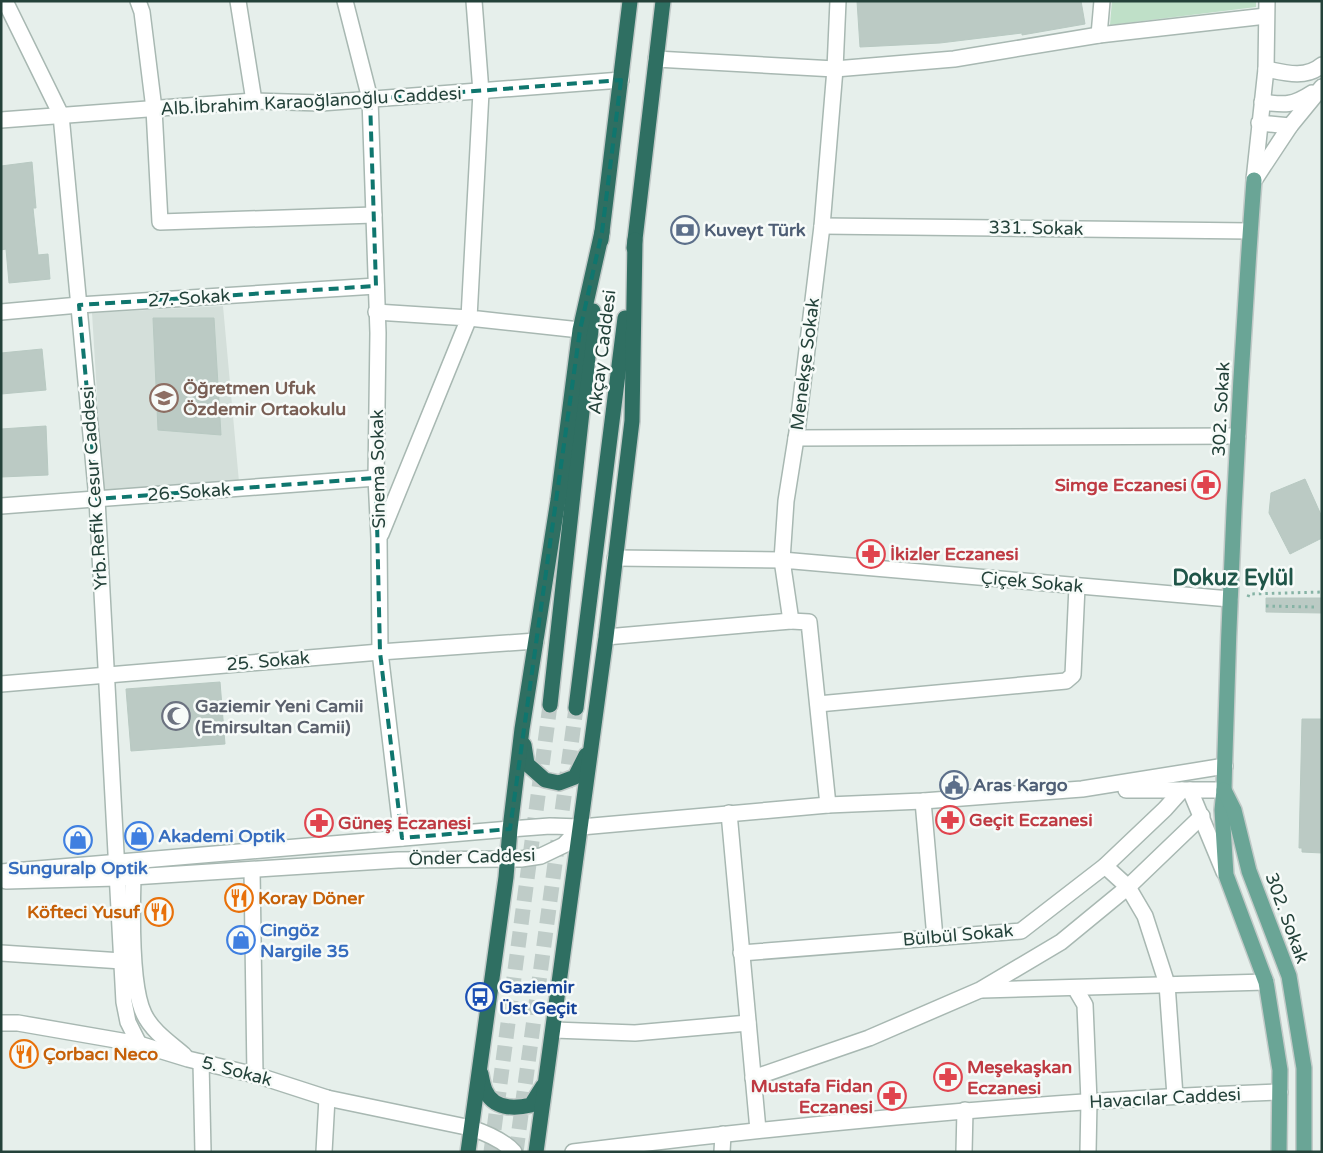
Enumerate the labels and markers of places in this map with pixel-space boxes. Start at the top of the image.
bank icon: Kuveyt Türk [670,215,700,245]
place label: Kuveyt Türk [704,219,806,241]
place label: Öğretmen Ufuk Özdemir Ortaokulu [183,377,346,420]
school or university icon: Öğretmen Ufuk Özdemir Ortaokulu [149,383,179,413]
pharmacy icon: Simge Eczanesi [1191,470,1221,500]
place label: Simge Eczanesi [1055,474,1187,496]
pharmacy icon: İkizler Eczanesi [856,539,886,569]
place label: İkizler Eczanesi [890,543,1019,565]
place label: Gaziemir Yeni Camii (Emirsultan Camii) [195,695,364,738]
mosque icon: Gaziemir Yeni Camii (Emirsultan Camii) [161,701,191,731]
public building icon: Aras Kargo [939,770,969,800]
place label: Aras Kargo [973,774,1068,796]
pharmacy icon: Geçit Eczanesi [935,805,965,835]
pharmacy icon: Güneş Eczanesi [304,808,334,838]
place label: Geçit Eczanesi [969,809,1093,831]
place label: Güneş Eczanesi [338,812,471,834]
shop icon: Akademi Optik [124,821,154,851]
shop icon: Sunguralp Optik [63,825,93,855]
place label: Akademi Optik [158,825,285,847]
place label: Sunguralp Optik [8,857,148,879]
restaurant icon: Koray Döner [224,883,254,913]
place label: Koray Döner [258,887,365,909]
restaurant icon: Köfteci Yusuf [144,897,174,927]
place label: Köfteci Yusuf [27,901,141,923]
place label: Cingöz Nargile 35 [260,919,349,962]
shop icon: Cingöz Nargile 35 [226,925,256,955]
place label: Gaziemir Üst Geçit [499,976,577,1019]
bus stop icon: Gaziemir Üst Geçit [465,982,495,1012]
restaurant icon: Çorbacı Neco [9,1039,39,1069]
place label: Çorbacı Neco [43,1043,158,1065]
place label: Meşekaşkan Eczanesi [967,1056,1072,1099]
pharmacy icon: Meşekaşkan Eczanesi [933,1062,963,1092]
place label: Mustafa Fidan Eczanesi [751,1075,873,1118]
pharmacy icon: Mustafa Fidan Eczanesi [877,1081,907,1111]

